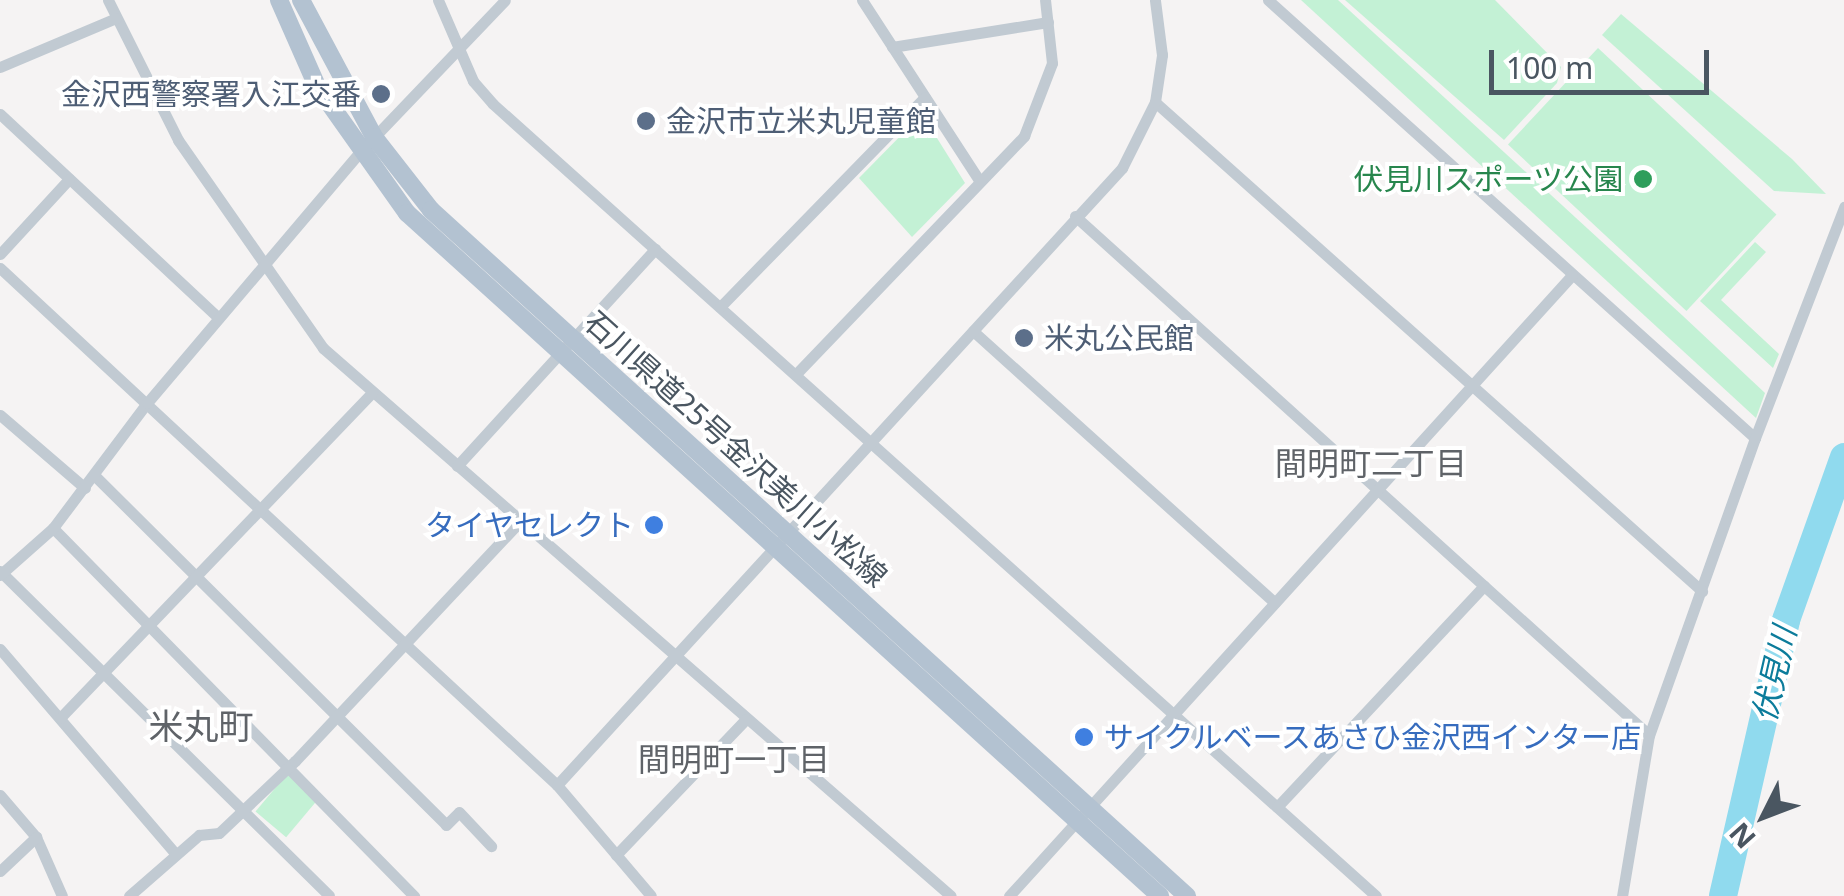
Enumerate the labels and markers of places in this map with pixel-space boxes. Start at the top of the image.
place label: 金沢西警察署入江交番 [61,76,361,112]
marker: 金沢西警察署入江交番 [370,83,392,105]
place label: 金沢市立米丸児童館 [666,103,936,139]
marker: 金沢市立米丸児童館 [635,110,657,132]
place label: 伏見川スポーツ公園 [1353,161,1623,197]
marker: 伏見川スポーツ公園 [1632,168,1654,190]
place label: 米丸公民館 [1044,320,1194,356]
marker: 米丸公民館 [1013,327,1035,349]
place label: タイヤセレクト [424,507,634,543]
marker: タイヤセレクト [643,514,665,536]
place label: サイクルベースあさひ金沢西インター店 [1104,719,1644,755]
marker: サイクルベースあさひ金沢西インター店 [1073,726,1095,748]

